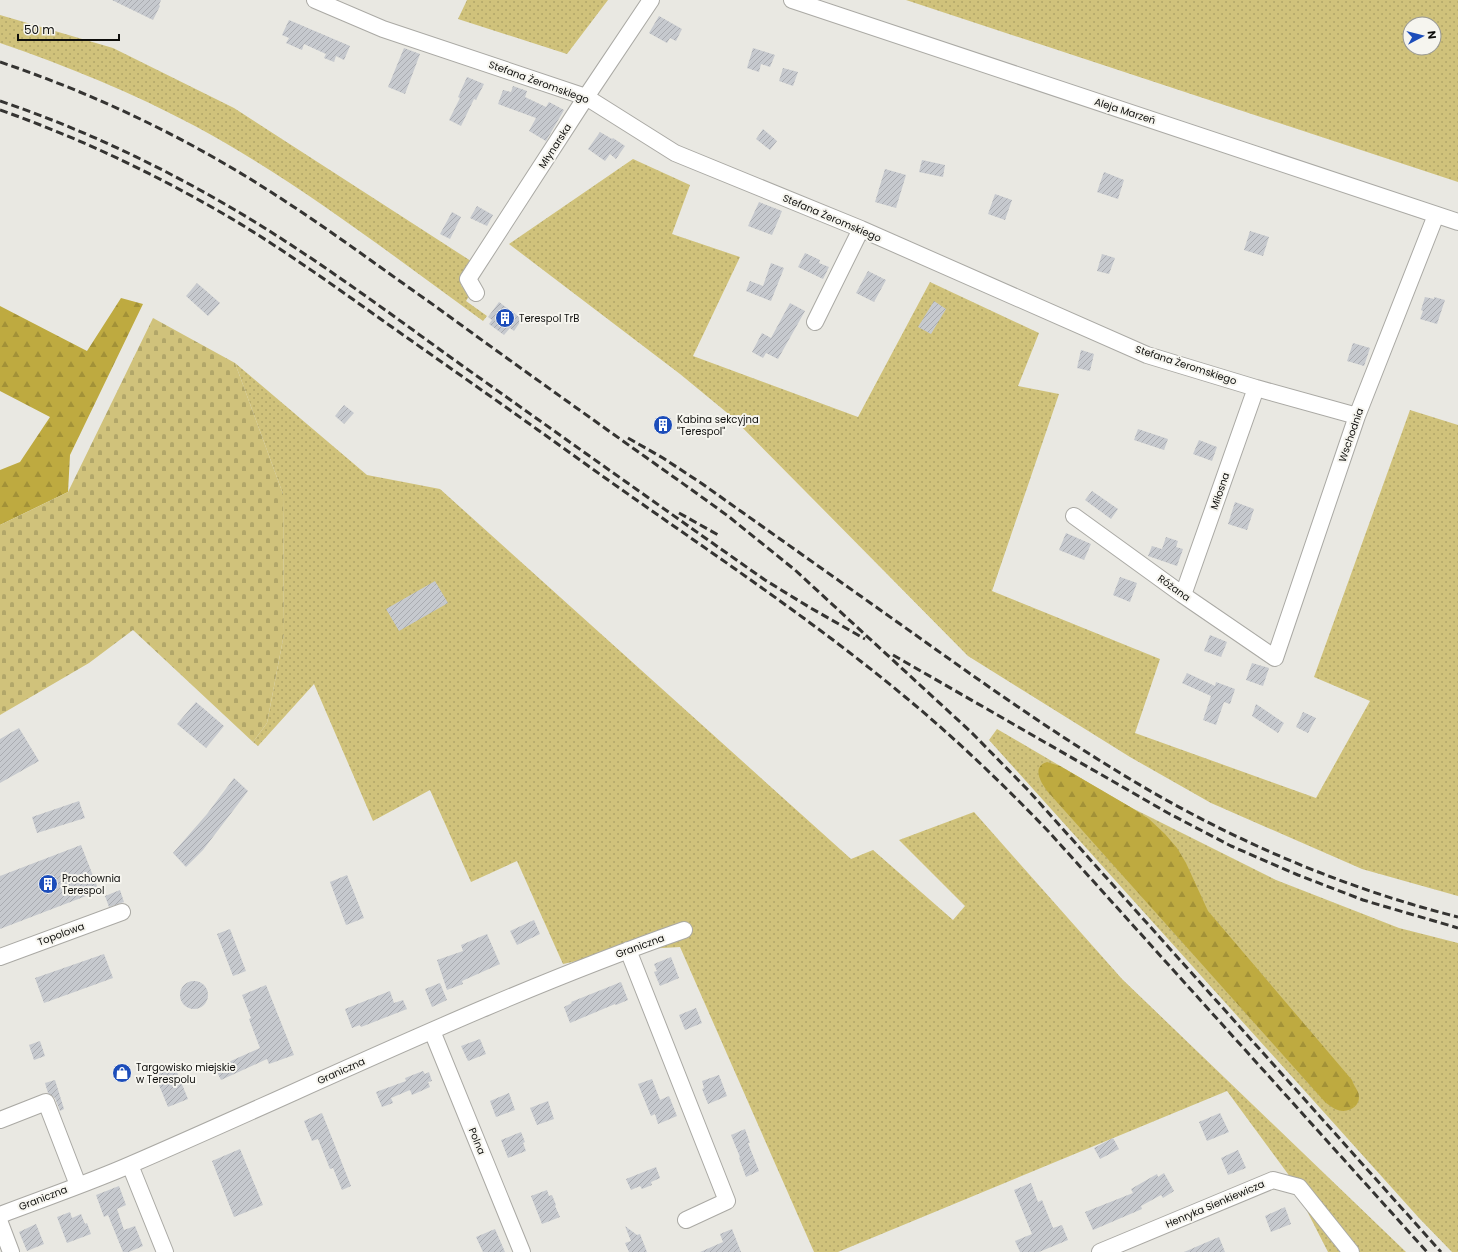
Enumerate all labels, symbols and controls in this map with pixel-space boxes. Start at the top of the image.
scale bar [18,16,119,42]
north arrow [1402,16,1442,56]
text: 50 m [24,21,55,38]
text: N [1423,30,1440,40]
street label: Stefana Żeromskiego [487,57,591,107]
street label: Aleja Marzeń [1092,94,1158,128]
street label: Młynarska [535,121,575,171]
street label: Stefana Żeromskiego [780,190,884,246]
building icon: Terespol TrB [494,307,516,329]
place label: Terespol TrB [519,311,579,326]
street label: Stefana Żeromskiego [1133,342,1239,388]
street label: Wschodnia [1335,406,1367,464]
place label: Kabina sekcyjna "Terespol" [677,412,759,439]
building icon: Kabina sekcyjna "Terespol" [652,414,674,436]
street label: Miłosna [1207,470,1233,512]
street label: Różana [1155,571,1193,605]
place label: Prochownia Terespol [62,871,121,898]
building icon: Prochownia Terespol [37,873,59,895]
street label: Topolowa [36,919,86,949]
street label: Graniczna [614,930,666,962]
street label: Graniczna [315,1054,367,1088]
place label: Targowisko miejskie w Terespolu [136,1060,236,1087]
shop icon: Targowisko miejskie w Terespolu [111,1062,133,1084]
street label: Polna [465,1125,489,1157]
street label: Henryka Sienkiewicza [1163,1176,1267,1232]
street label: Graniczna [17,1182,69,1214]

